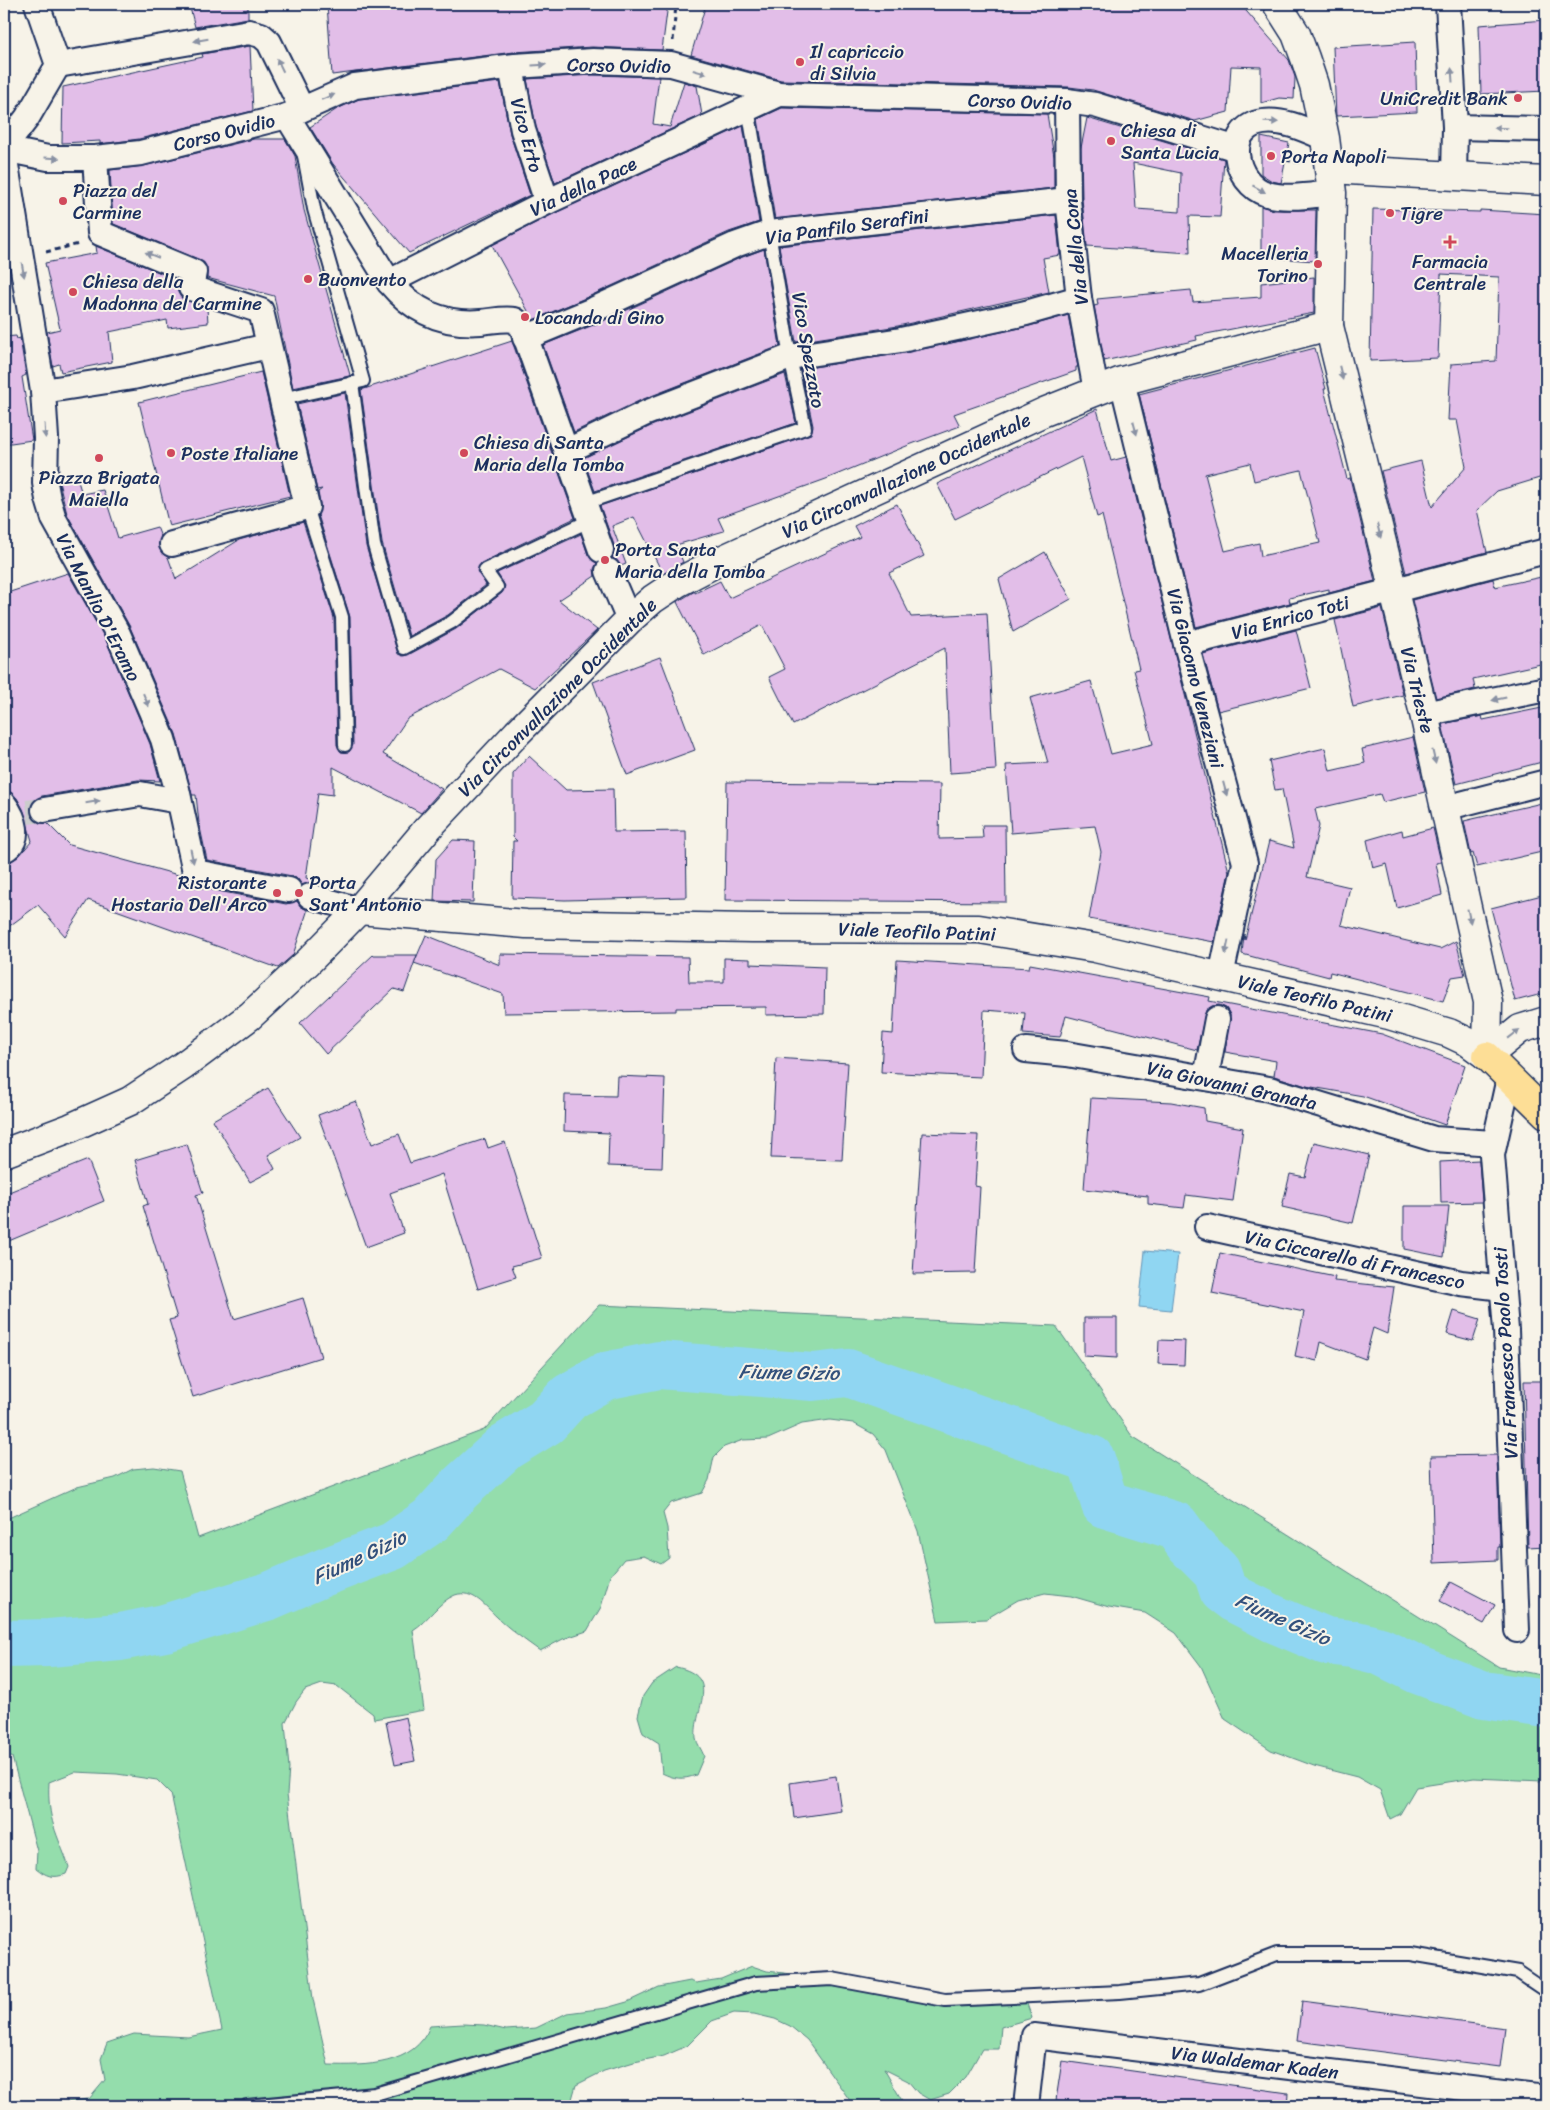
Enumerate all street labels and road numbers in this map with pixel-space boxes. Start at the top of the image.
street label: Corso Ovidio [567,48,672,83]
street label: Corso Ovidio [967,83,1073,120]
street label: Vico Erto [501,94,552,176]
street label: Corso Ovidio [170,104,279,161]
street label: Via della Pace [524,147,642,226]
street label: Via della Cona [1053,187,1098,307]
street label: Via Panfilo Serafini [763,199,932,254]
street label: Vico Spezzato [782,289,835,411]
street label: Via Circonvallazione Occidentale [776,403,1037,548]
street label: Via Manlio D'Eramo [47,527,150,688]
street label: Via Giacomo Veneziani [1157,585,1234,772]
street label: Via Enrico Toti [1227,586,1354,649]
street label: Via Circonvallazione Occidentale [450,589,665,805]
street label: Via Trieste [1391,643,1444,737]
street label: Viale Teofilo Patini [838,912,997,951]
street label: Viale Teofilo Patini [1234,965,1396,1032]
street label: Via Giovanni Granata [1144,1051,1320,1120]
street label: Via Ciccarello di Francesco [1242,1220,1468,1299]
street label: Via Francesco Paolo Tosti [1483,1246,1528,1460]
street label: Via Waldemar Kaden [1169,2036,1341,2089]

